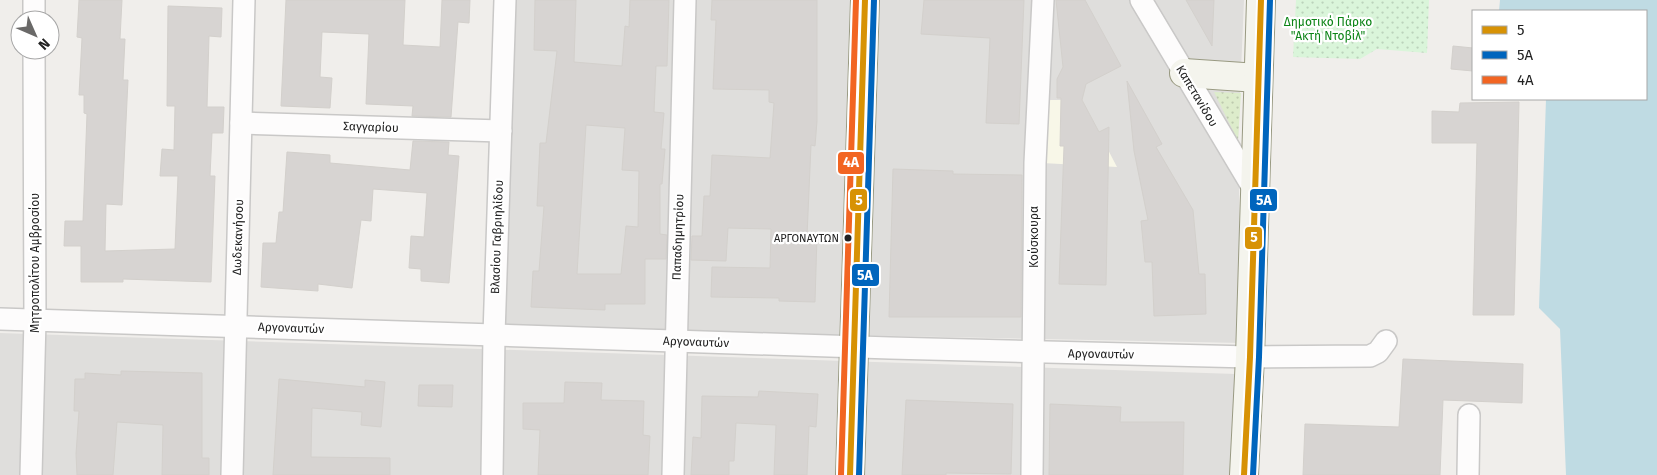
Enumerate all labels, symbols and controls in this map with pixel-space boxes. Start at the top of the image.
north arrow [10,10,60,60]
legend [1472,10,1647,100]
park label: Δημοτικό Πάρκο "Ακτή Ντοβίλ" [1284,15,1372,43]
text: 5 [1517,21,1525,39]
text: N [35,35,53,53]
text: 5Α [1517,46,1534,64]
street label: Καπετανίδου [1173,63,1221,129]
text: 4Α [1517,71,1534,89]
street label: Σαγγαρίου [343,119,399,135]
line badge: 4Α [837,151,865,175]
text: 4Α [843,154,860,171]
street label: Βλασίου Γαβριηλίδου [488,179,506,294]
line badge: 5 [849,188,868,212]
line badge: 5Α [1249,188,1278,212]
text: 5 [855,192,863,209]
text: 5Α [1256,192,1273,209]
street label: Μητροπολίτου Αμβροσίου [28,193,42,333]
street label: Παπαδημητρίου [669,193,687,281]
street label: Δωδεκανήσου [230,199,246,275]
street label: Κούσκουρα [1027,206,1041,268]
line badge: 5 [1244,226,1263,250]
text: 5 [1250,229,1258,246]
place label: ΑΡΓΟΝΑΥΤΩΝ [774,232,839,245]
marker: ΑΡΓΟΝΑΥΤΩΝ [843,233,853,243]
line badge: 5Α [851,263,880,287]
text: 5Α [857,267,874,284]
street label: Αργοναυτών [258,320,325,336]
street label: Αργοναυτών [663,334,730,350]
street label: Αργοναυτών [1068,346,1134,362]

